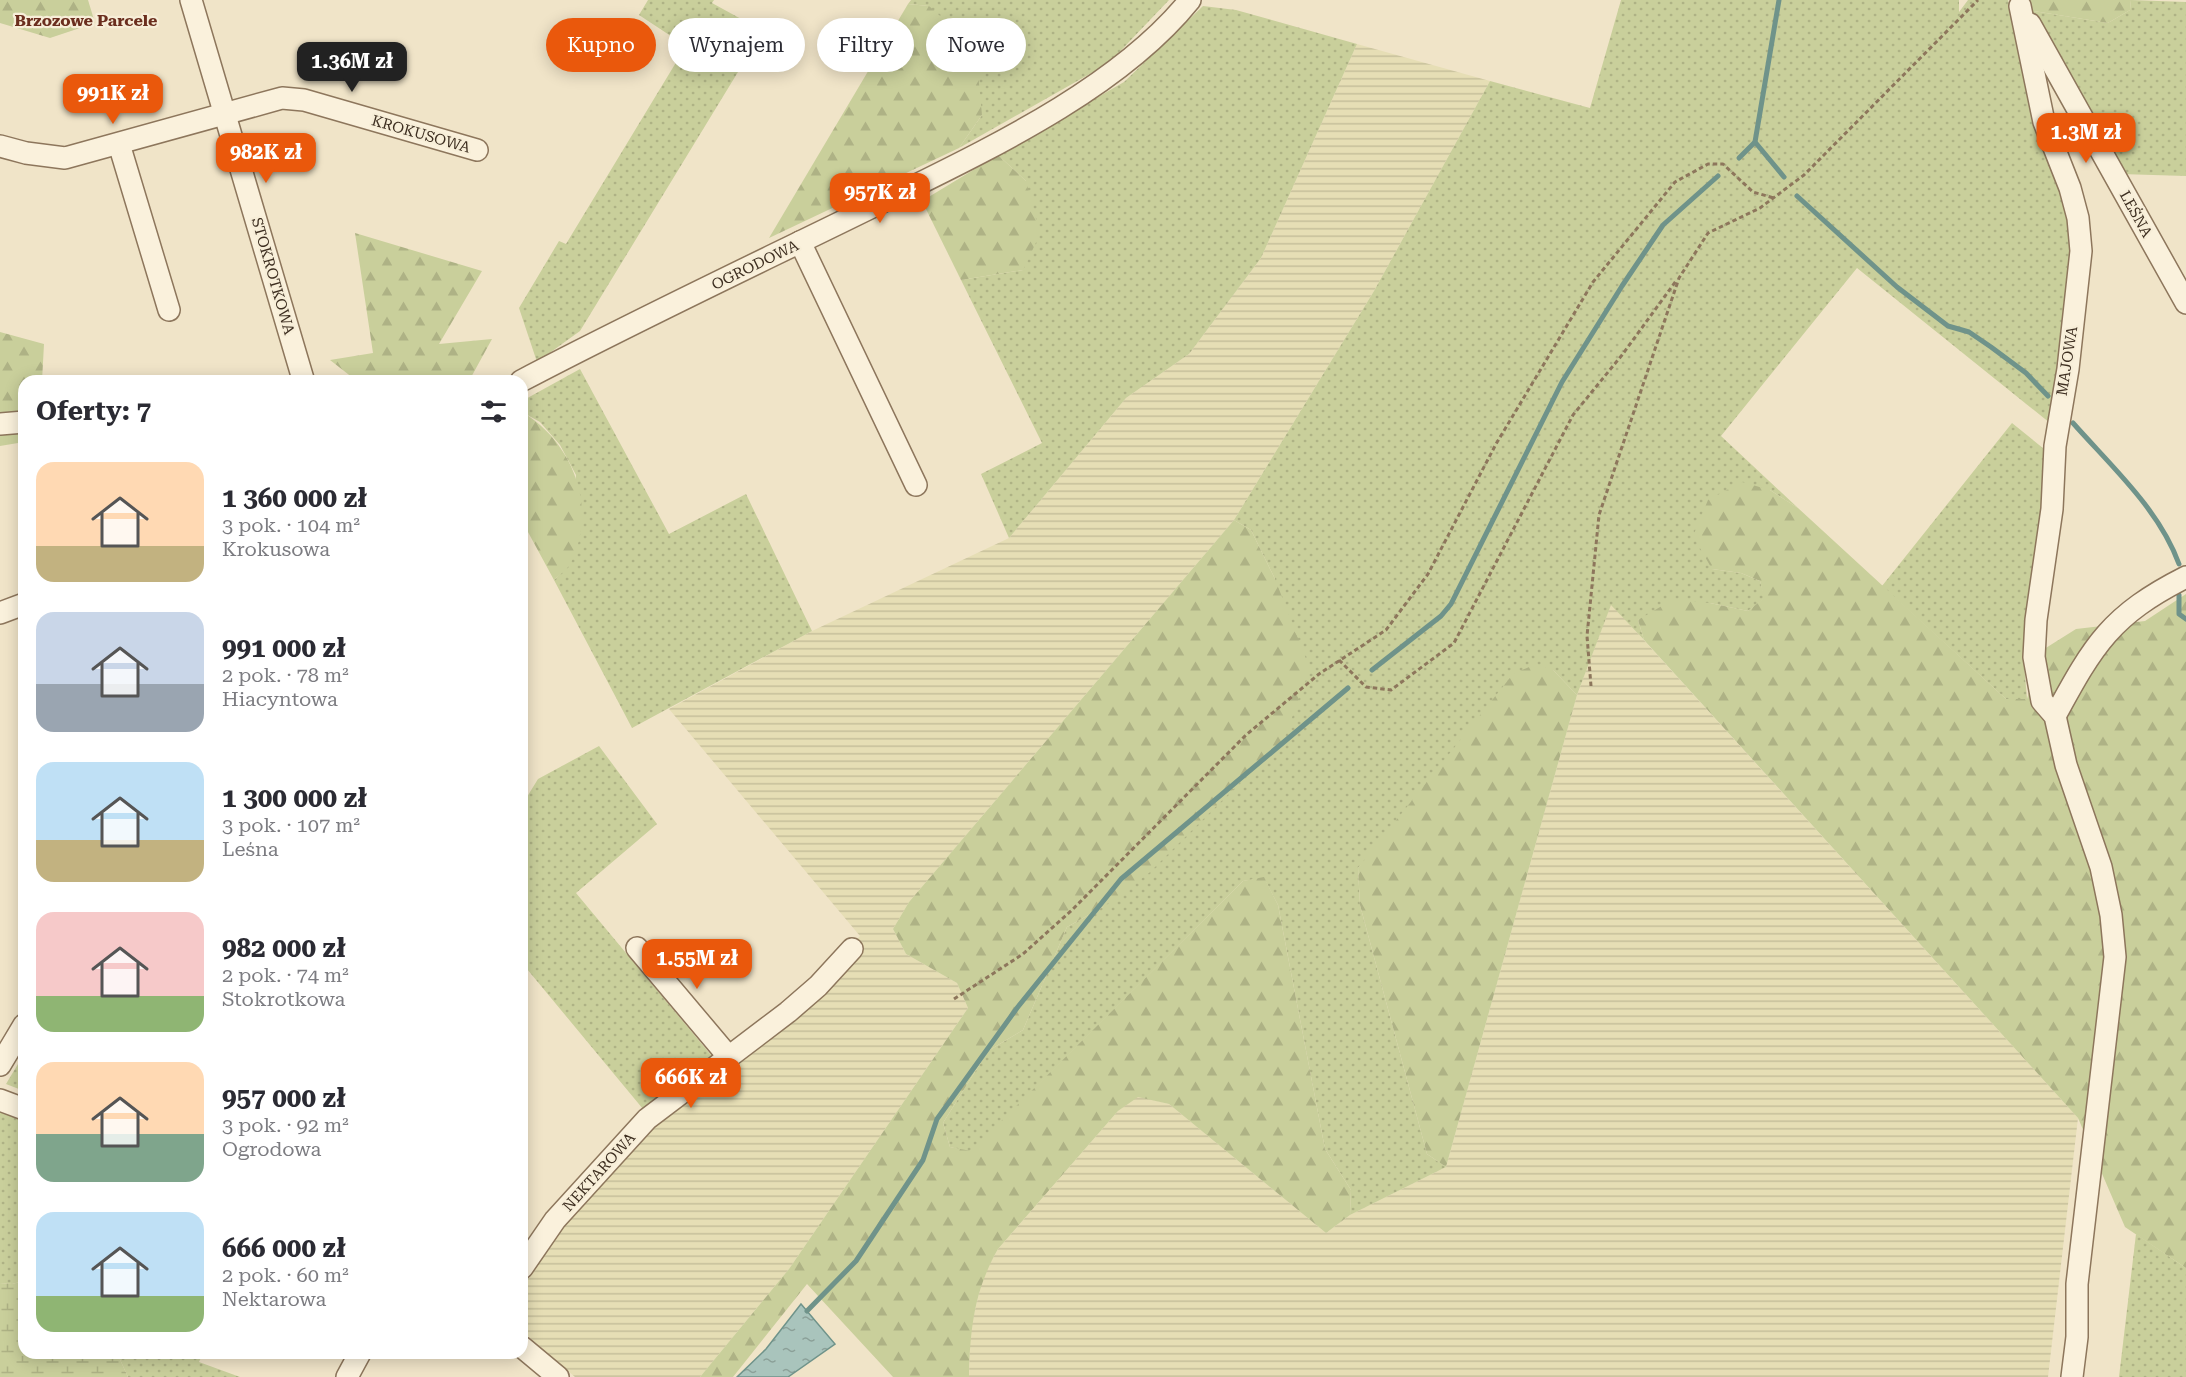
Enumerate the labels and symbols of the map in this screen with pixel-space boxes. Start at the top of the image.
district label: Brzozowe Parcele [15,11,157,30]
pin: 1.36M zł [290,42,414,93]
pin: 991K zł [58,74,168,125]
street label: KROKUSOWA [370,111,473,157]
pin: 1.3M zł [2031,113,2141,164]
pin: 982K zł [211,133,321,184]
pin: 957K zł [825,173,935,224]
street label: LEŚNA [2116,187,2157,241]
street label: STOKROTKOWA [248,215,298,337]
street label: OGRODOWA [709,236,802,294]
street label: MAJOWA [2053,324,2081,397]
pin: 1.55M zł [635,939,759,990]
pin: 666K zł [636,1058,746,1109]
street label: NEKTAROWA [559,1129,639,1215]

